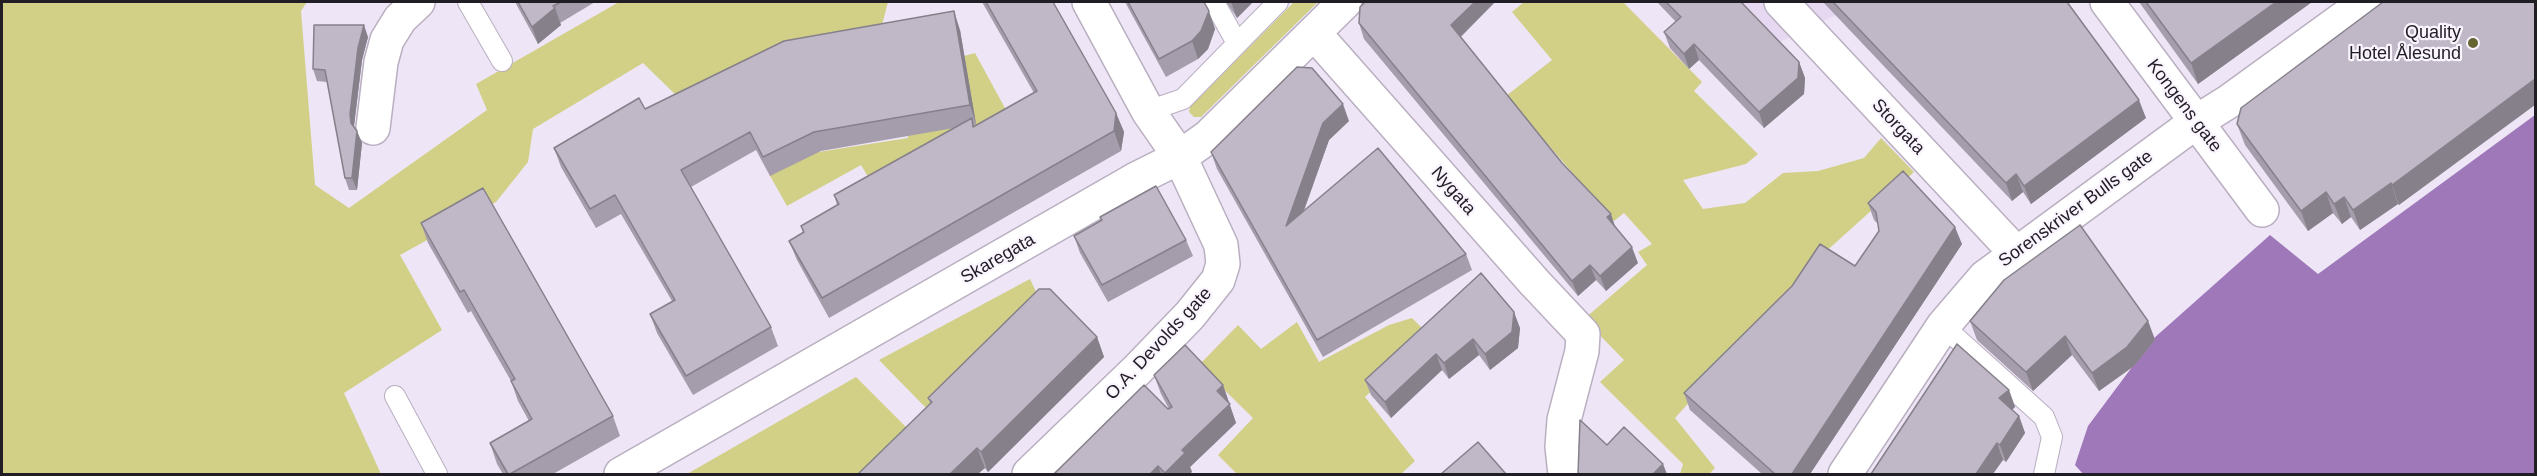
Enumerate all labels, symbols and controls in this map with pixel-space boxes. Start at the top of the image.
place label: Quality Hotel Ålesund [2349,22,2461,64]
marker: Quality Hotel Ålesund [2466,36,2480,50]
street label: Kongens gate [2142,55,2226,157]
street label: Storgata [1867,95,1929,159]
street label: Sorenskriver Bulls gate [1995,146,2157,272]
street label: Nygata [1426,162,1480,220]
street label: Skaregata [957,229,1039,289]
street label: O.A. Devolds gate [1101,283,1217,405]

